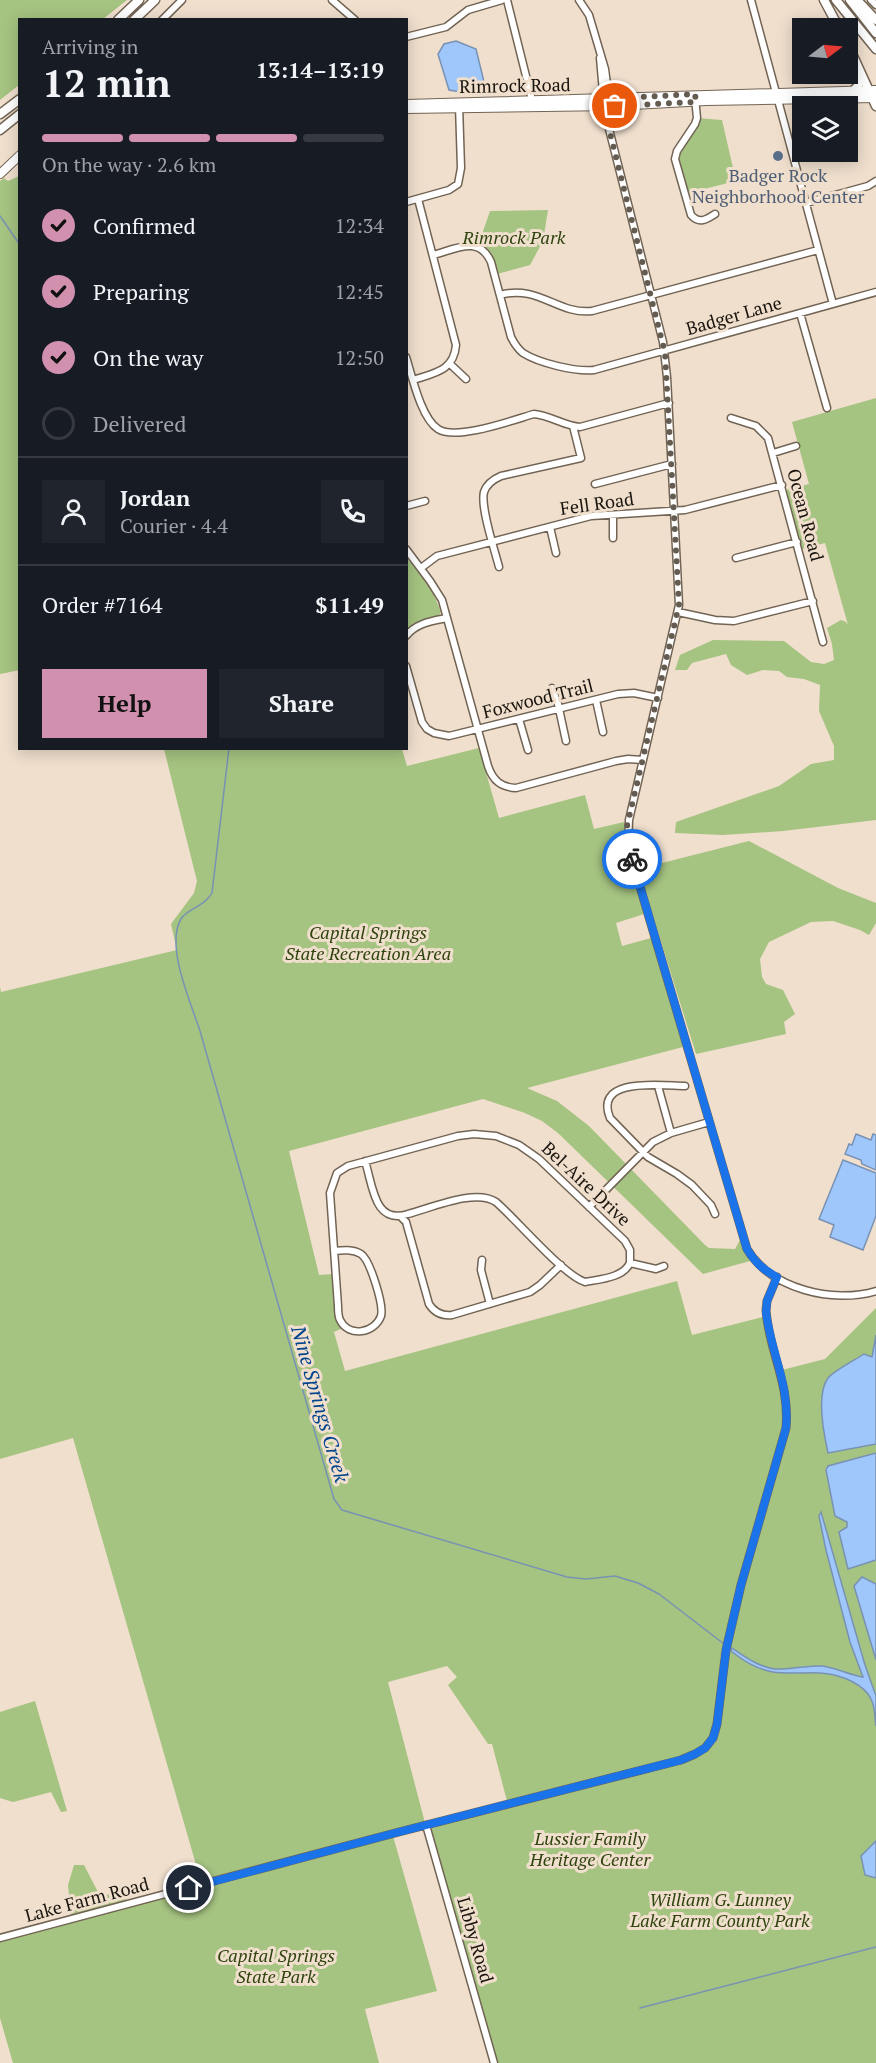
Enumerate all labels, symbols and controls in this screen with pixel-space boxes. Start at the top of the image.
north arrow [792,18,858,84]
map controls [792,18,858,162]
text: Arriving in [42,33,138,60]
text: 13:14–13:19 [256,55,384,84]
text: 12 min [42,56,171,108]
street label: Rimrock Road [459,72,571,98]
pin [589,80,640,131]
icon: bag [598,89,631,122]
button: layers [792,96,858,162]
marker: Badger Rock Neighborhood Center [771,149,785,163]
text: On the way · 2.6 km [42,151,216,178]
place label: Badger Rock Neighborhood Center [692,163,864,208]
icon: check [42,209,75,242]
text: Confirmed [93,211,196,240]
text: 12:34 [335,212,384,239]
park label: Rimrock Park [461,225,566,249]
icon: check [42,275,75,308]
text: Preparing [93,277,189,306]
text: 12:45 [335,278,384,305]
street label: Badger Lane [683,290,784,340]
icon: check [42,341,75,374]
text: On the way [93,343,203,372]
text: 12:50 [335,344,384,371]
text: Delivered [93,409,186,438]
street label: Ocean Road [782,466,830,564]
button: person [42,480,105,543]
button: phone [321,480,384,543]
text: Jordan [120,483,190,512]
street label: Fell Road [558,486,635,520]
text: Courier · 4.4 [120,512,228,539]
text: Order #7164 [42,590,162,619]
text: $11.49 [315,590,384,619]
button: Help [42,669,207,738]
button: Share [219,669,384,738]
street label: Foxwood Trail [480,673,596,723]
courier [602,829,662,889]
icon: bike [616,843,649,876]
park label: Capital Springs State Recreation Area [285,920,451,965]
street label: Bel-Aire Drive [537,1136,636,1231]
water label: Nine Springs Creek [285,1321,356,1486]
park label: Lussier Family Heritage Center [529,1826,651,1871]
pin [163,1862,214,1913]
street label: Lake Farm Road [22,1871,151,1927]
icon: home [172,1871,205,1904]
park label: William G. Lunney Lake Farm County Park [629,1887,810,1932]
street label: Libby Road [452,1894,500,1985]
park label: Capital Springs State Park [217,1943,335,1988]

